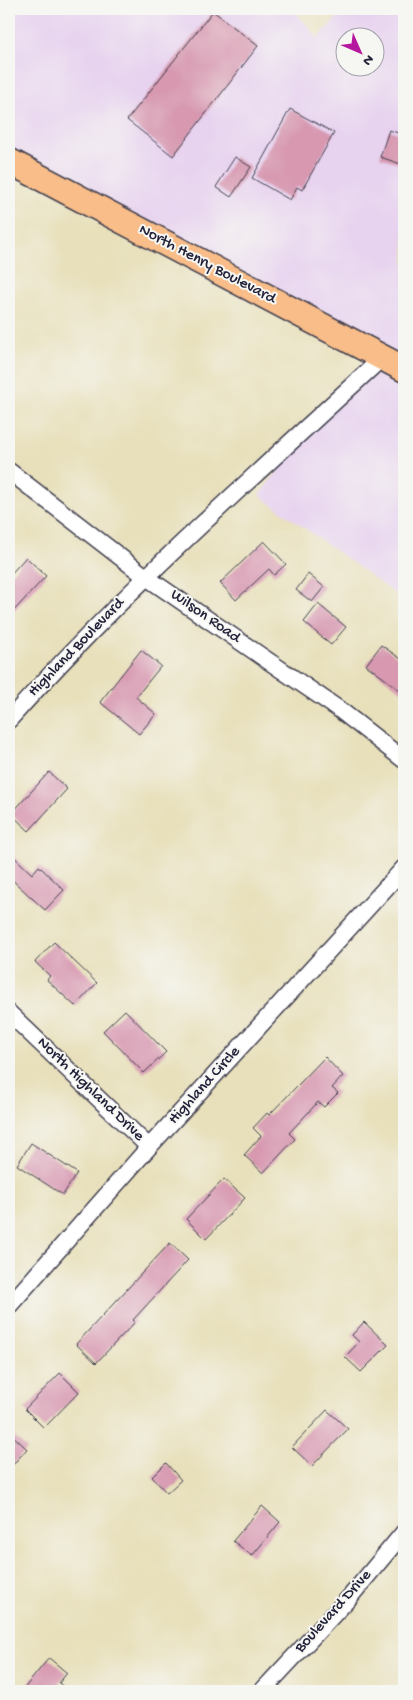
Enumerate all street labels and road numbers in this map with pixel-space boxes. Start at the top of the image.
street label: North Henry Boulevard [135,221,280,310]
street label: Wilson Road [166,586,245,649]
street label: Highland Boulevard [25,593,130,701]
street label: North Highland Drive [32,1034,148,1147]
street label: Highland Circle [165,1042,246,1129]
street label: Boulevard Drive [291,1566,377,1658]

